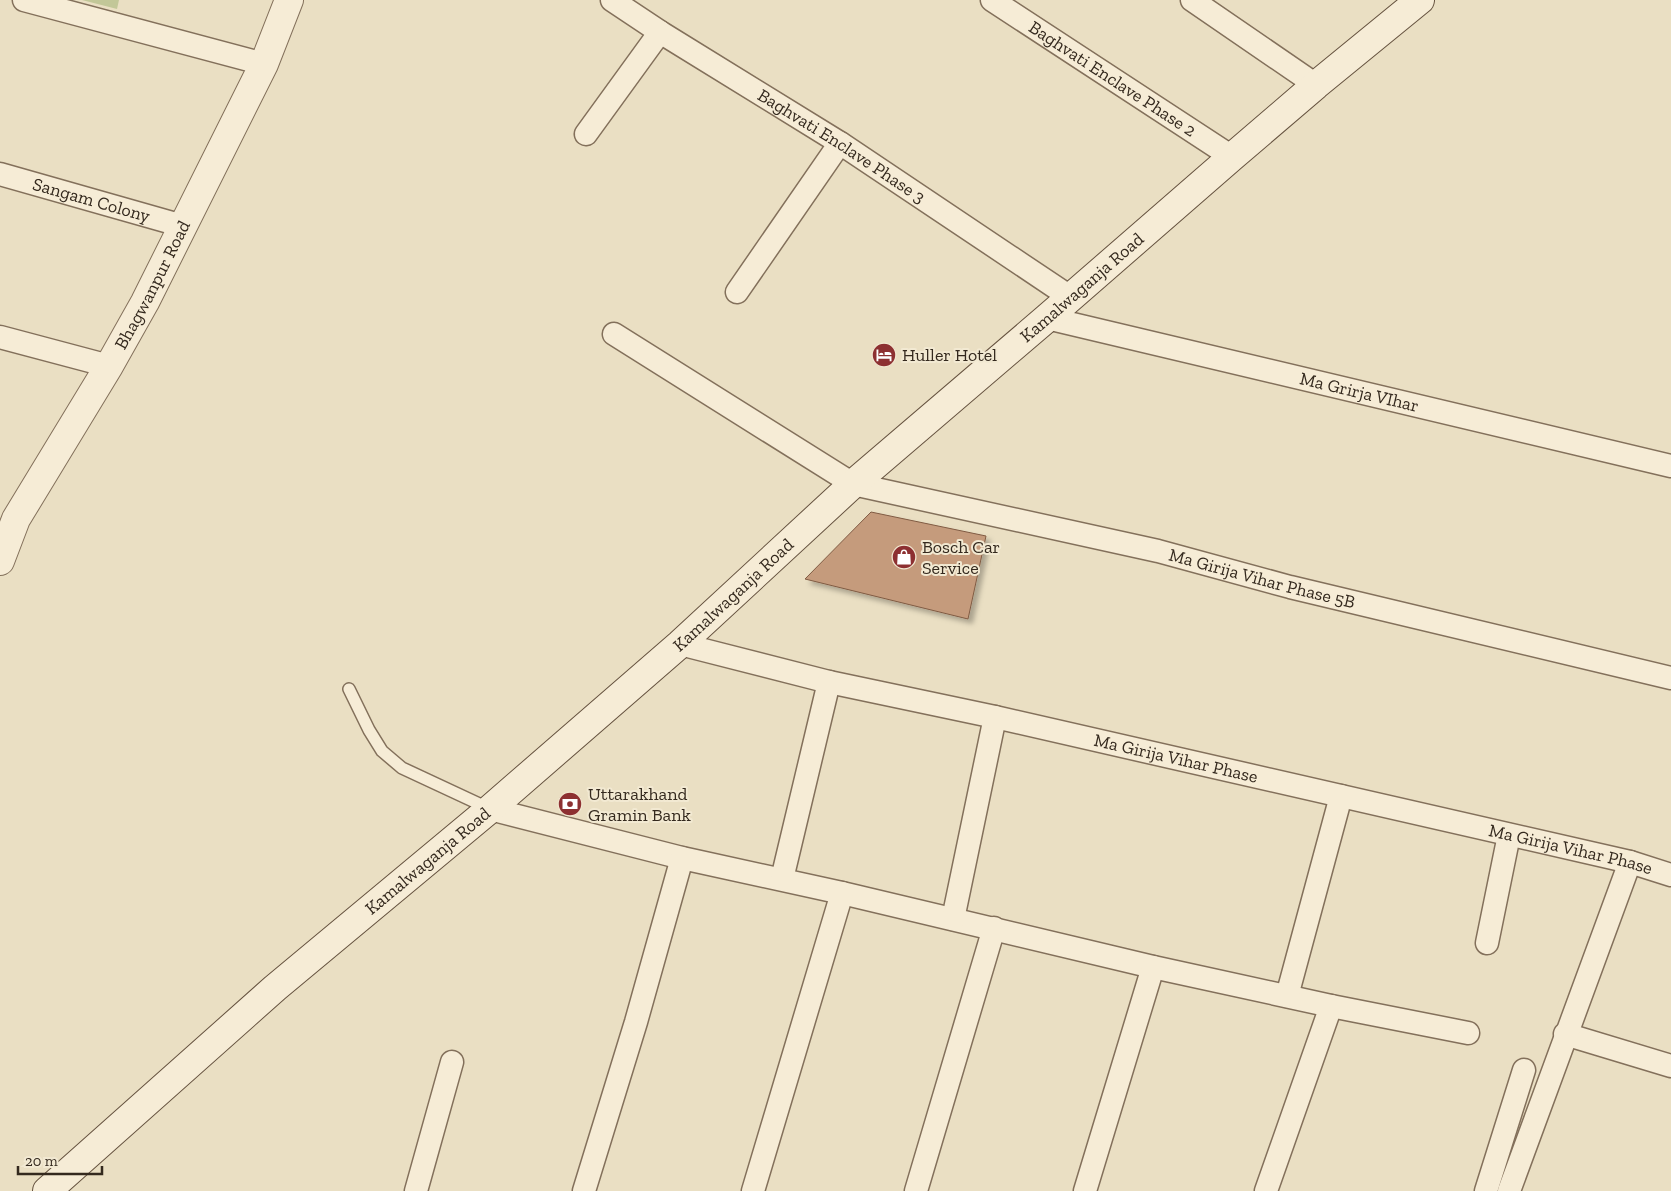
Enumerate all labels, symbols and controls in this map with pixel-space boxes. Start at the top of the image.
street label: Baghvati Enclave Phase 2 [1025,16,1200,142]
street label: Baghvati Enclave Phase 3 [754,84,930,208]
street label: Sangam Colony [30,173,153,227]
street label: Bhagwanpur Road [110,217,195,353]
street label: Kamalwaganja Road [1016,228,1148,347]
hotel icon: Huller Hotel [871,342,897,368]
place label: Huller Hotel [902,344,997,366]
street label: Ma Grirja VIhar [1298,367,1421,417]
street label: Kamalwaganja Road [668,534,798,656]
place label: Bosch Car Service [922,536,1000,579]
street label: Ma Girija Vihar Phase 5B [1166,543,1357,613]
shop icon: Bosch Car Service [891,544,917,570]
street label: Ma Girija Vihar Phase [1092,729,1260,788]
place label: Uttarakhand Gramin Bank [588,783,692,826]
bank icon: Uttarakhand Gramin Bank [557,791,583,817]
street label: Kamalwaganja Road [361,802,495,919]
street label: Ma Girija Vihar Phase [1487,819,1655,879]
scale bar [18,1144,101,1176]
text: 20 m [25,1152,58,1170]

